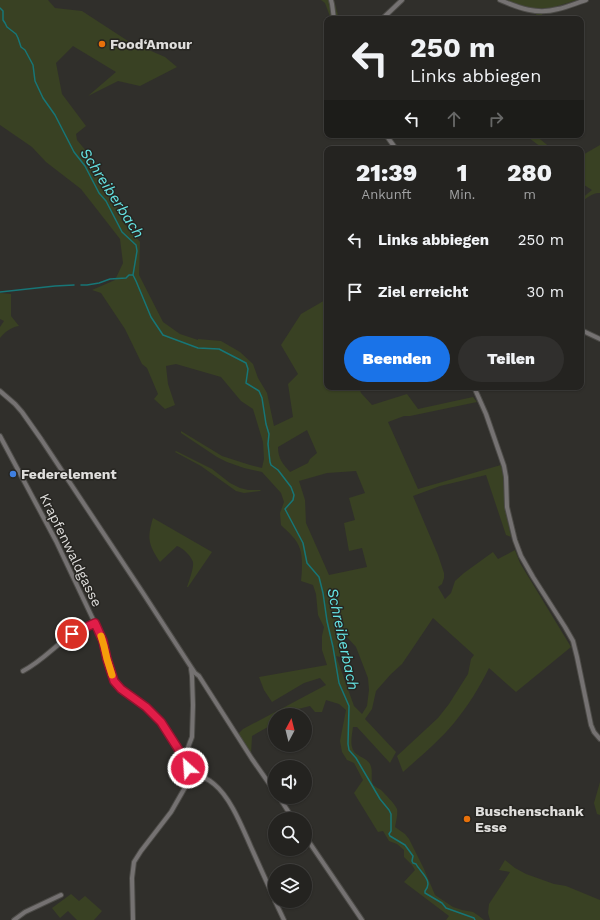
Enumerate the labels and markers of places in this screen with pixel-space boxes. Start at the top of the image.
place label: Food‘Amour [110,36,192,52]
marker: Food‘Amour [97,39,107,49]
place label: Federelement [21,466,117,482]
marker: Federelement [8,469,18,479]
pin [55,617,89,651]
place label: Buschenschank Esse [475,803,584,835]
marker: Buschenschank Esse [462,814,472,824]

